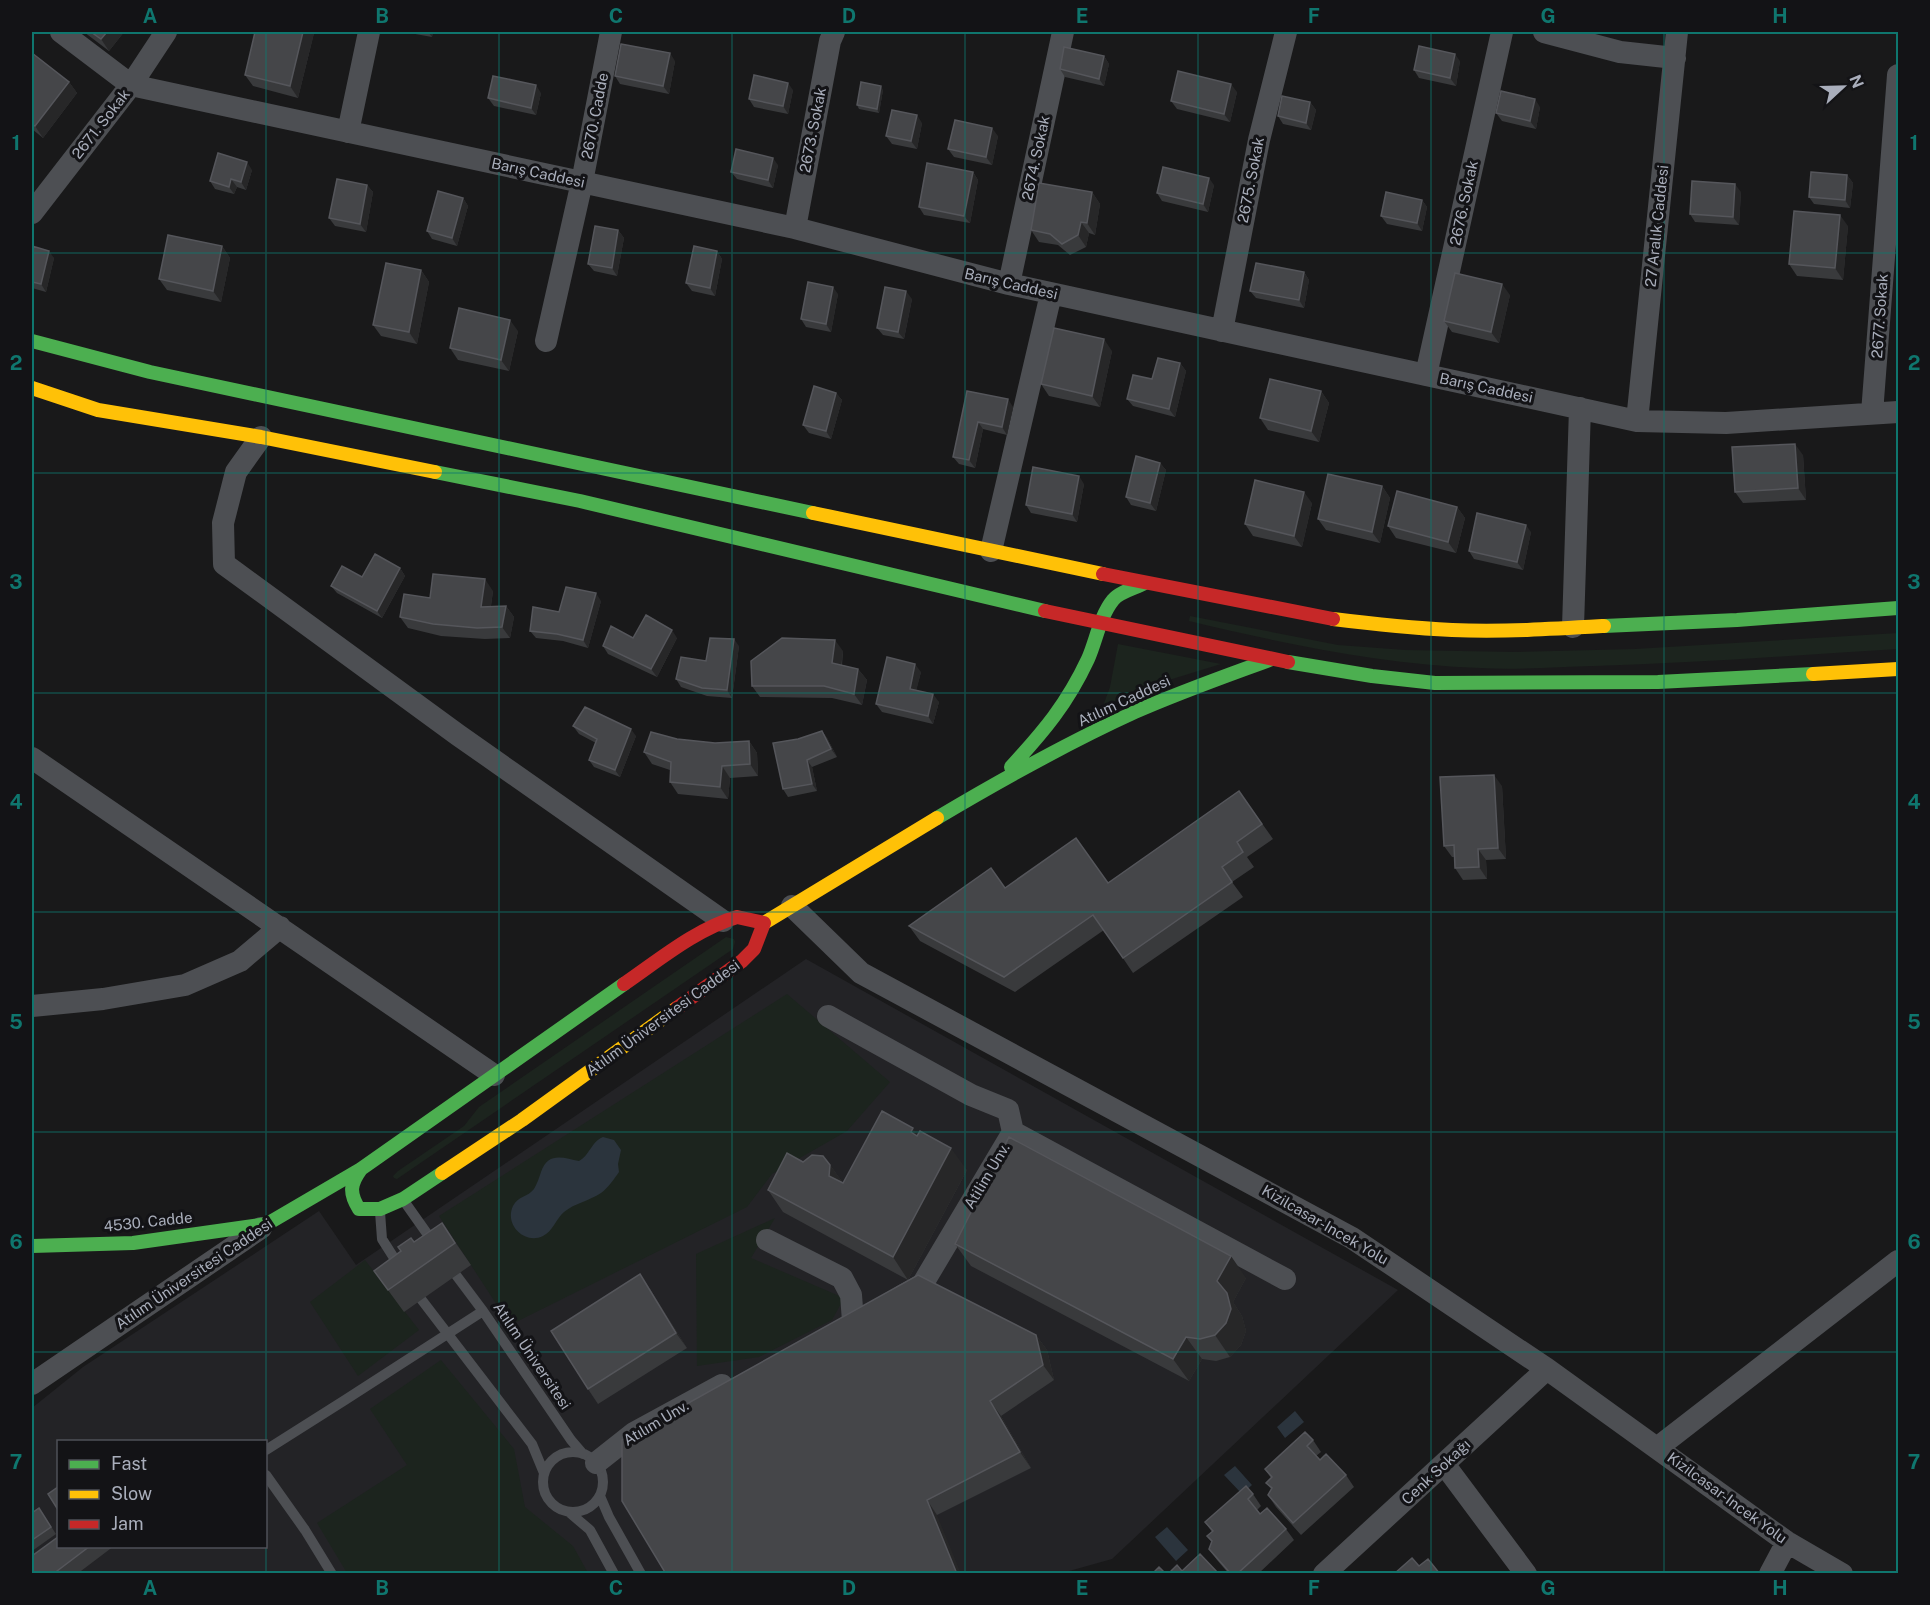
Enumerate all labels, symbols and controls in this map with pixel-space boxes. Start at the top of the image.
text: A [143,4,157,28]
text: B [375,4,389,28]
text: C [609,4,623,28]
text: D [842,4,856,28]
text: E [1076,4,1088,28]
text: F [1308,4,1320,28]
text: G [1540,4,1556,28]
text: H [1772,4,1788,28]
north arrow [1813,57,1873,117]
street label: 2670. Cadde [578,71,611,161]
text: N [1845,72,1868,91]
street label: 2671. Sokak [68,85,133,162]
street label: 2673. Sokak [796,86,829,174]
street label: 2674. Sokak [1018,114,1053,202]
text: 1 [12,131,20,155]
text: 1 [1910,131,1918,155]
street label: 2675. Sokak [1234,136,1267,224]
street label: Barış Caddesi [490,154,586,191]
street label: 2676. Sokak [1446,159,1481,247]
street label: 27 Aralık Caddesi [1642,164,1671,288]
street label: Barış Caddesi [963,265,1059,303]
street label: 2677. Sokak [1868,273,1891,359]
text: 2 [10,351,22,375]
text: 2 [1908,351,1920,375]
street label: Barış Caddesi [1438,369,1534,406]
text: 3 [9,570,23,594]
text: 3 [1907,570,1921,594]
street label: Atılım Caddesi [1075,672,1173,729]
text: 4 [9,790,23,814]
text: 4 [1907,790,1921,814]
street label: Atılım Üniversitesi Caddesi [582,955,743,1079]
text: 5 [9,1010,23,1034]
text: 5 [1907,1010,1921,1034]
street label: Atilim Unv. [960,1140,1013,1212]
street label: Kizilcasar-Incek Yolu [1259,1181,1392,1268]
street label: 4530. Cadde [103,1208,193,1235]
street label: Atılım Üniversitesi Caddesi [112,1214,275,1332]
text: 6 [9,1230,23,1254]
text: 6 [1907,1230,1921,1254]
street label: Atılım Üniversitesi [490,1298,575,1412]
street label: Atılım Unv. [620,1396,692,1449]
street label: Cenk Sokağı [1398,1436,1473,1508]
legend [57,1440,267,1548]
street label: Kizilcasar-Incek Yolu [1664,1449,1790,1547]
text: 7 [10,1450,22,1474]
text: 7 [1908,1450,1920,1474]
text: Fast [111,1453,147,1474]
text: Slow [111,1483,152,1504]
text: Jam [111,1513,144,1534]
text: A [143,1576,157,1600]
text: B [375,1576,389,1600]
text: C [609,1576,623,1600]
text: D [842,1576,856,1600]
text: E [1076,1576,1088,1600]
text: F [1308,1576,1320,1600]
text: G [1540,1576,1556,1600]
text: H [1772,1576,1788,1600]

